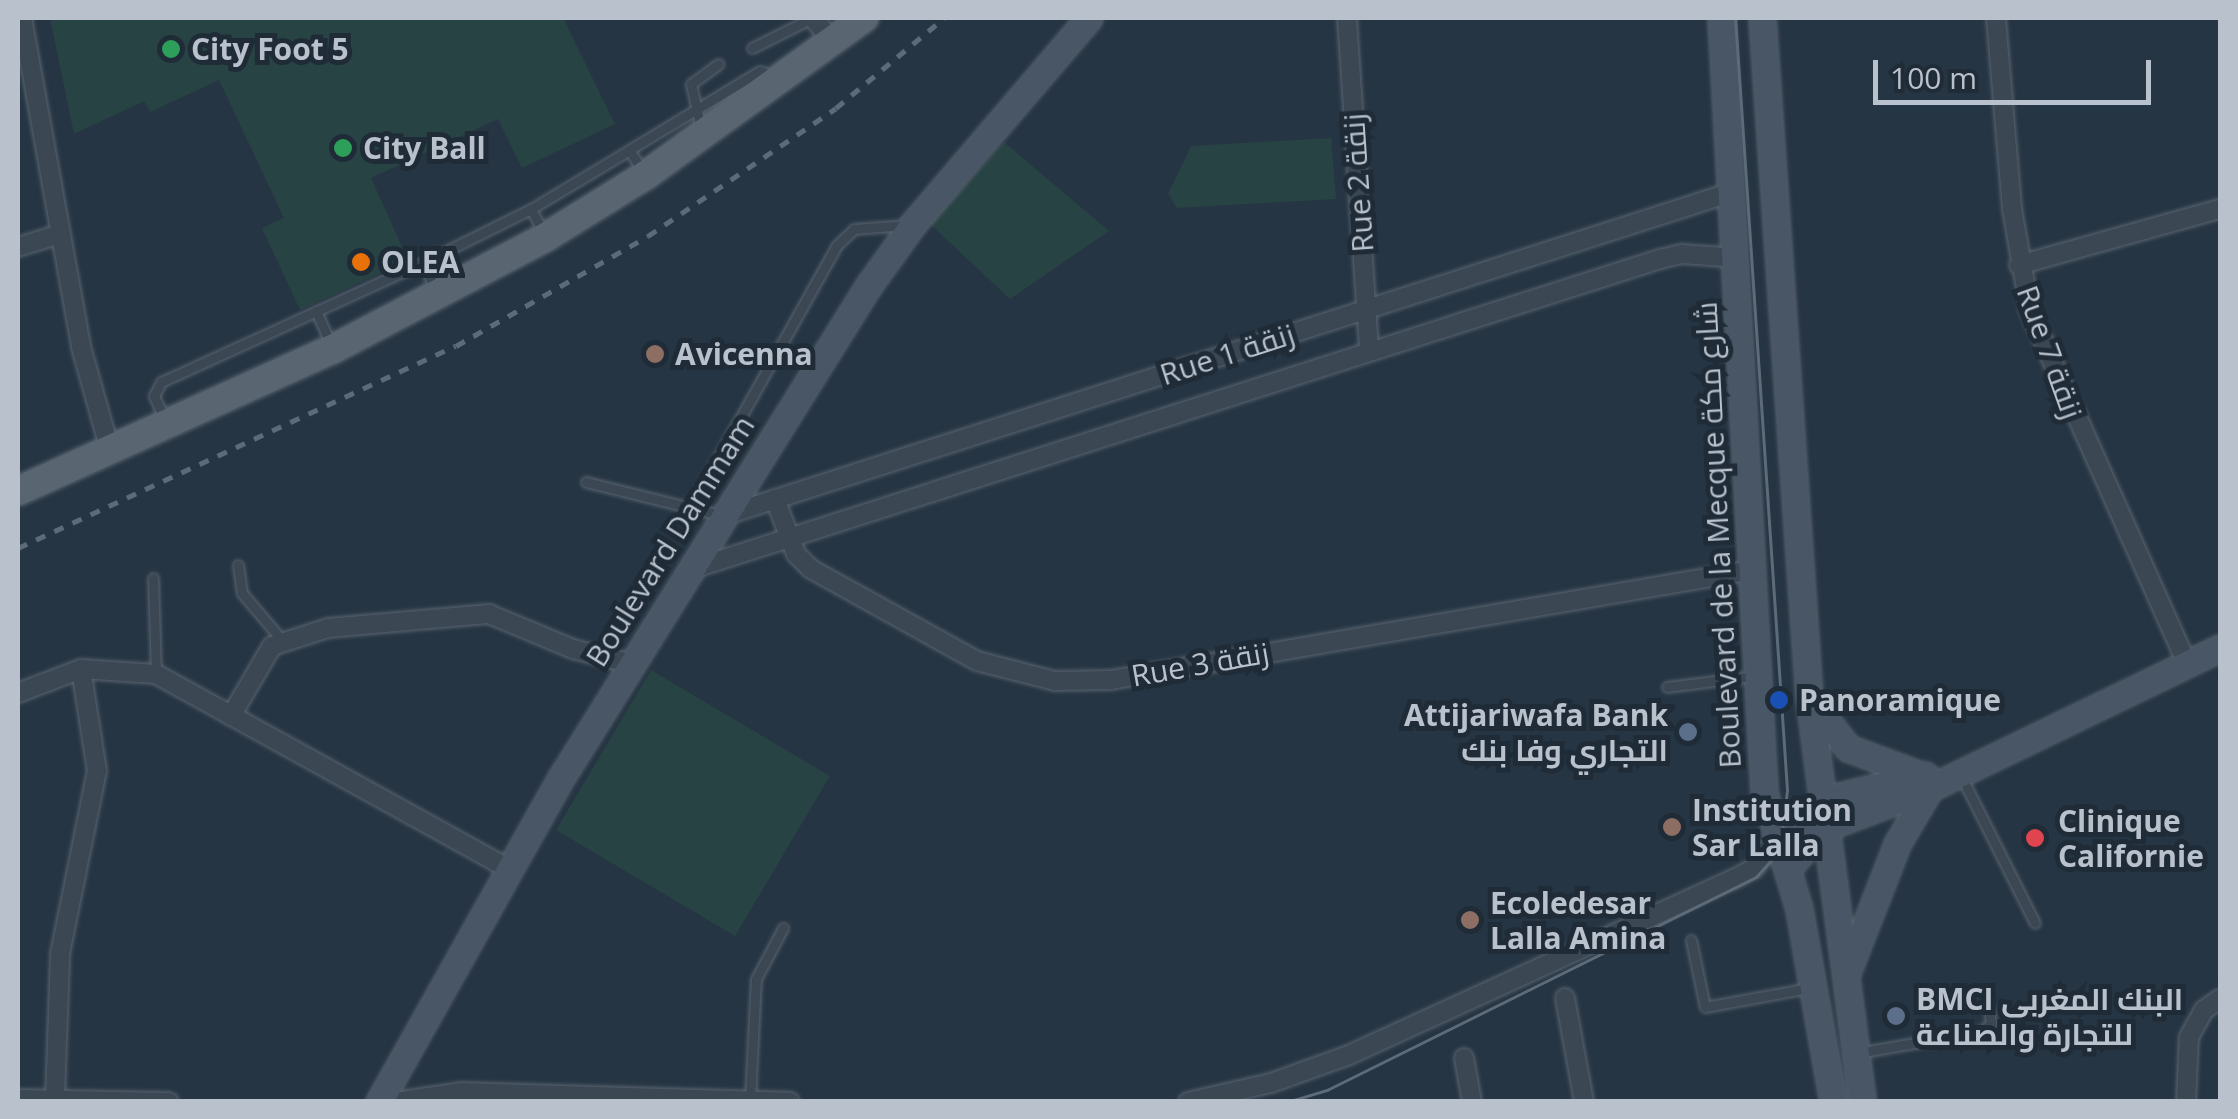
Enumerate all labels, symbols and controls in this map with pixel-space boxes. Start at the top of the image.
place label: City Foot 5 [191,31,349,67]
marker: City Foot 5 [160,38,182,60]
scale bar [1878,40,2156,102]
text: 100 m [1890,57,1977,98]
street label: Rue 2 زنقة [1335,112,1381,254]
place label: City Ball [363,130,486,166]
marker: City Ball [332,137,354,159]
place label: OLEA [381,244,459,280]
marker: OLEA [350,251,372,273]
street label: Rue 7 زنقة [2009,281,2091,423]
street label: Boulevard de la Mecque شارع مكة [1688,301,1748,769]
street label: Rue 1 زنقة [1155,315,1299,393]
place label: Avicenna [675,336,813,372]
marker: Avicenna [644,343,666,365]
street label: Boulevard Dammam [578,409,762,673]
street label: Rue 3 زنقة [1128,634,1272,694]
place label: Panoramique [1799,682,2001,718]
marker: Panoramique [1768,689,1790,711]
place label: Attijariwafa Bank التجاري وفا بنك [1404,697,1668,768]
marker: Attijariwafa Bank التجاري وفا بنك [1677,721,1699,743]
place label: Institution Sar Lalla [1692,792,1852,862]
place label: Clinique Californie [2058,803,2204,874]
marker: Institution Sar Lalla [1661,816,1683,838]
marker: Clinique Californie [2022,825,2048,851]
place label: Ecoledesar Lalla Amina [1490,885,1666,956]
marker: Ecoledesar Lalla Amina [1459,909,1481,931]
place label: BMCI البنك المغربي للتجارة والصناعة [1916,981,2183,1052]
marker: BMCI البنك المغربي للتجارة والصناعة [1885,1005,1907,1027]

